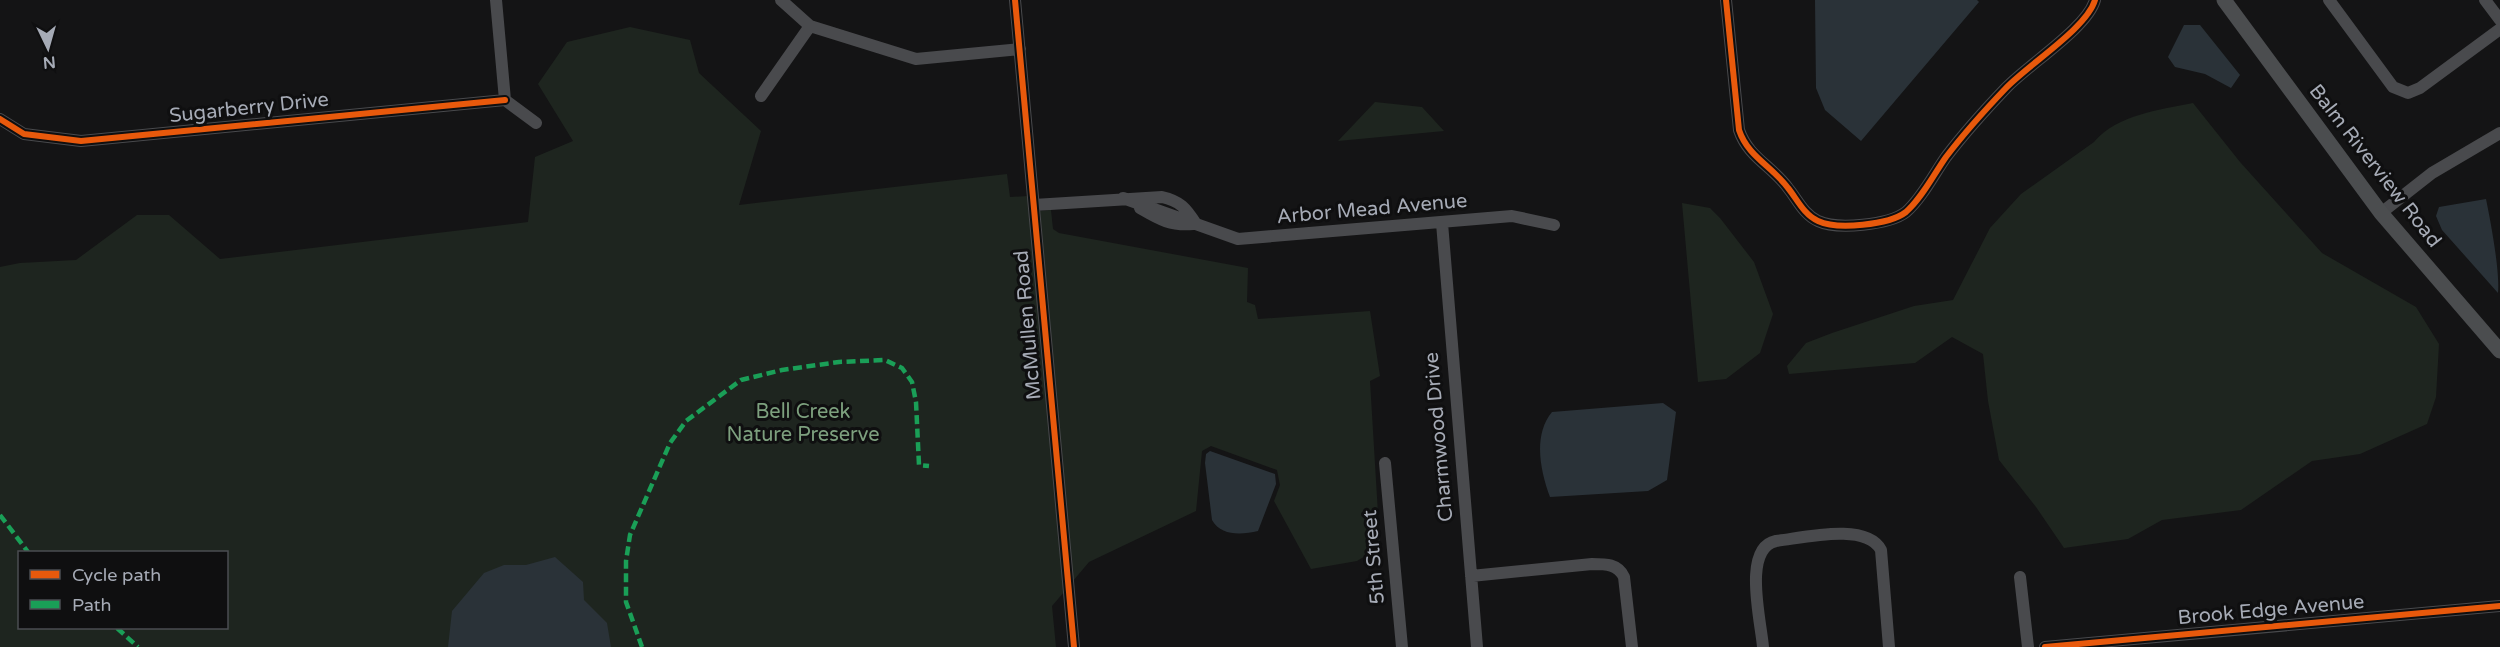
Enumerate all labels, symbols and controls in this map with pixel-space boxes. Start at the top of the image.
north arrow [18,18,78,78]
text: N [42,51,56,72]
street label: Balm Riverview Road [2304,80,2446,252]
street label: Sugarberry Drive [168,88,330,128]
street label: Arbor Mead Avenue [1276,189,1468,229]
street label: McMullen Road [1010,249,1046,401]
street label: Charmwood Drive [1420,351,1458,523]
park label: Bell Creek Nature Preserve [726,400,880,447]
street label: 5th Street [1358,508,1390,605]
legend [18,551,228,629]
text: Cycle path [72,564,161,586]
street label: Brook Edge Avenue [2177,590,2365,630]
text: Path [72,594,111,616]

